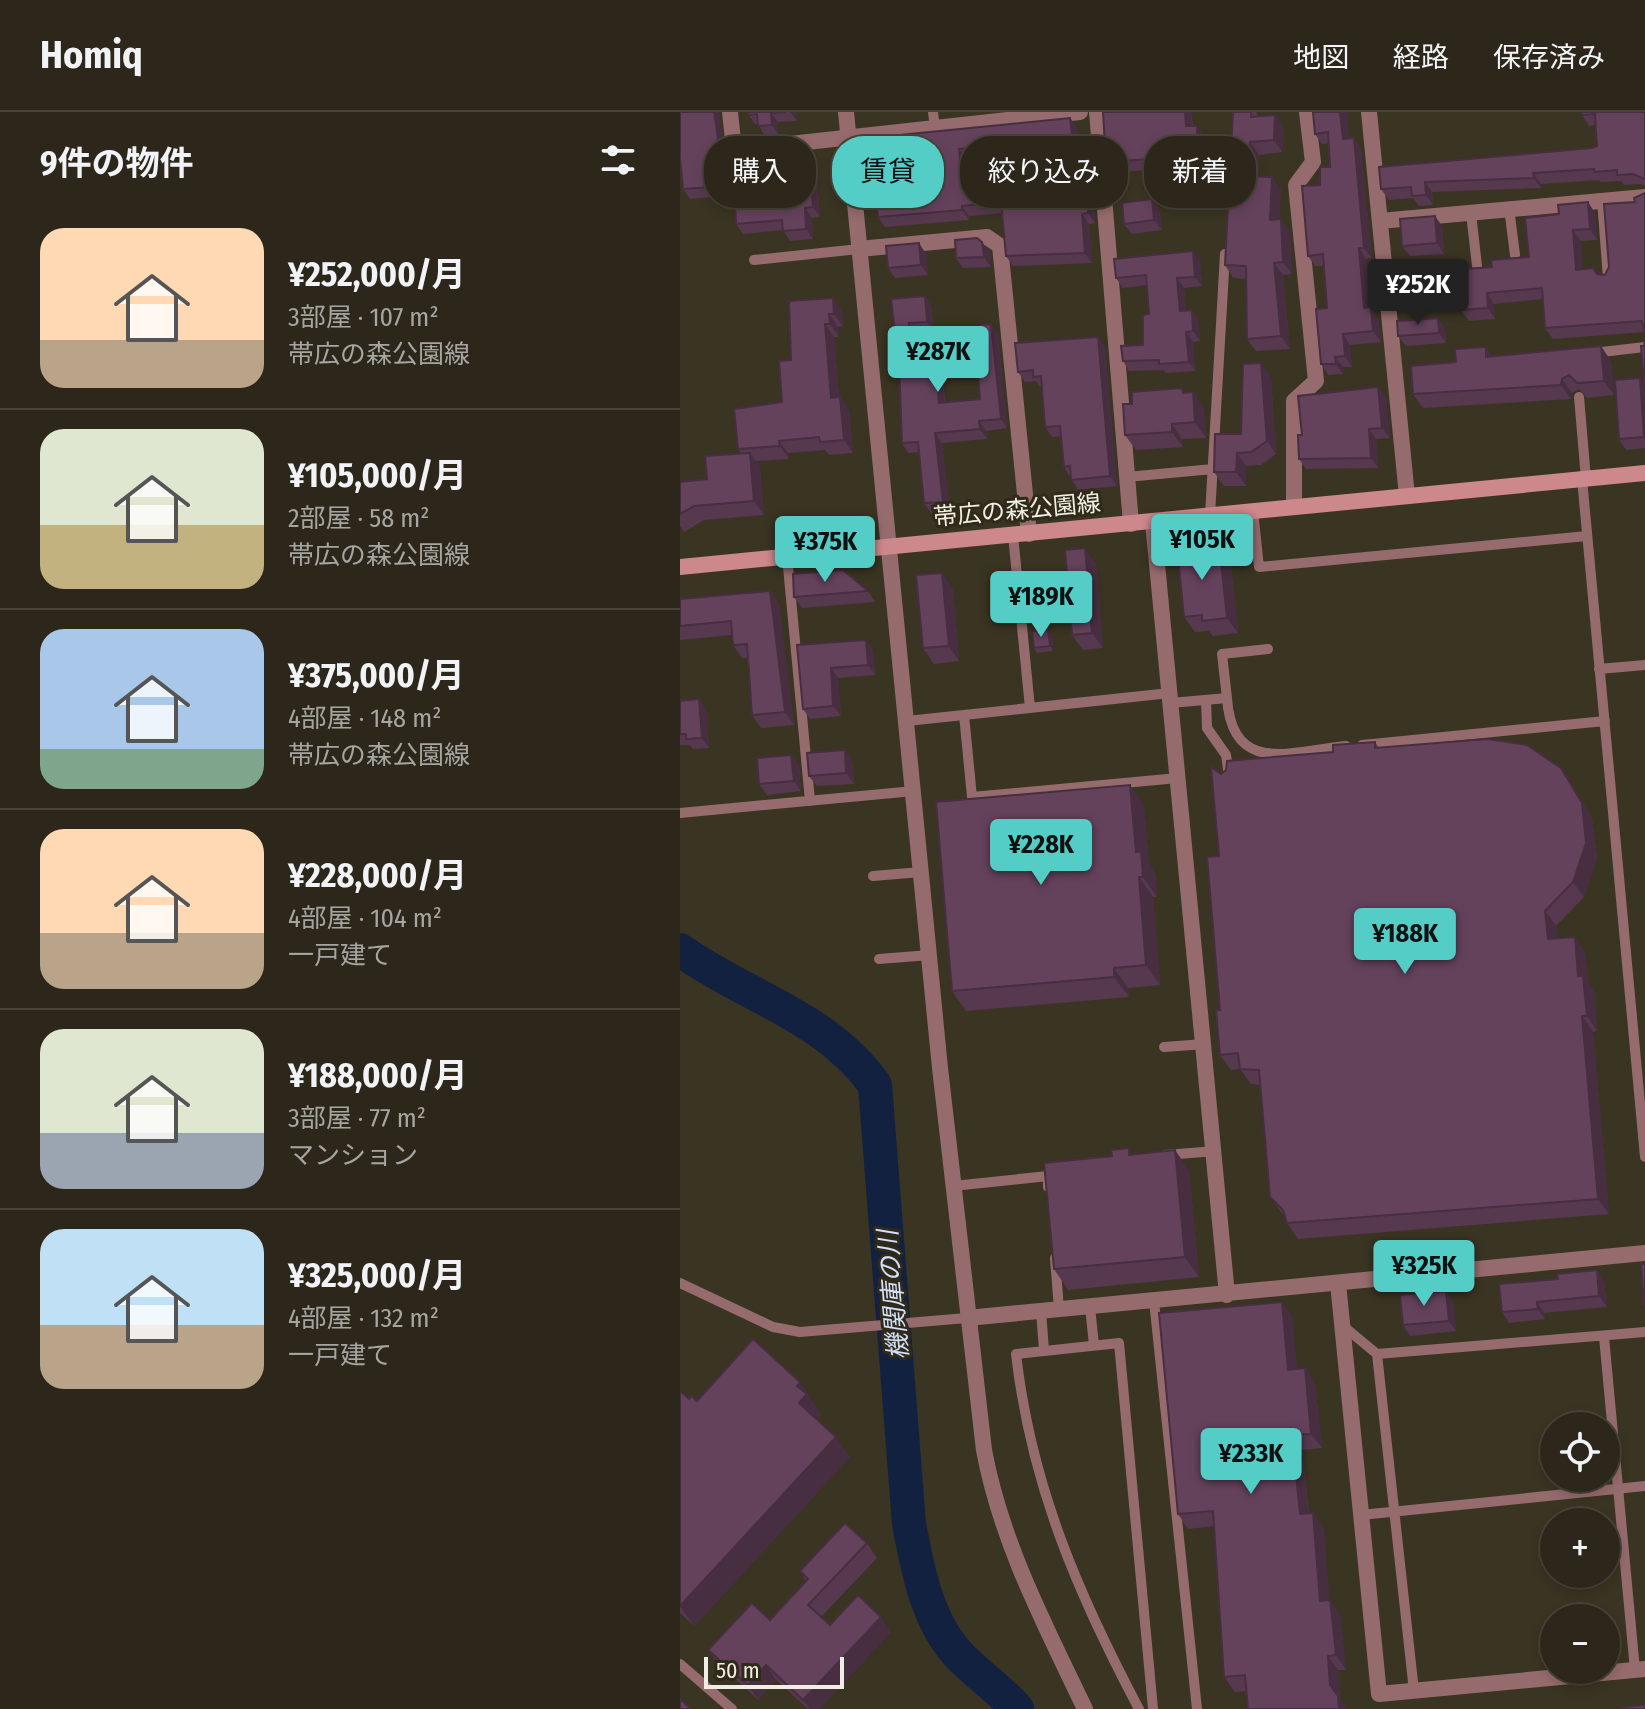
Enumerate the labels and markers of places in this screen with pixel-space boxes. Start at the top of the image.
pin: ¥252K [1362,259,1474,327]
pin: ¥287K [882,326,994,394]
pin: ¥105K [1146,514,1258,582]
pin: ¥375K [769,516,881,584]
pin: ¥189K [985,571,1097,639]
pin: ¥228K [985,819,1097,887]
pin: ¥188K [1349,908,1461,976]
pin: ¥325K [1368,1240,1480,1308]
pin: ¥233K [1195,1428,1307,1496]

